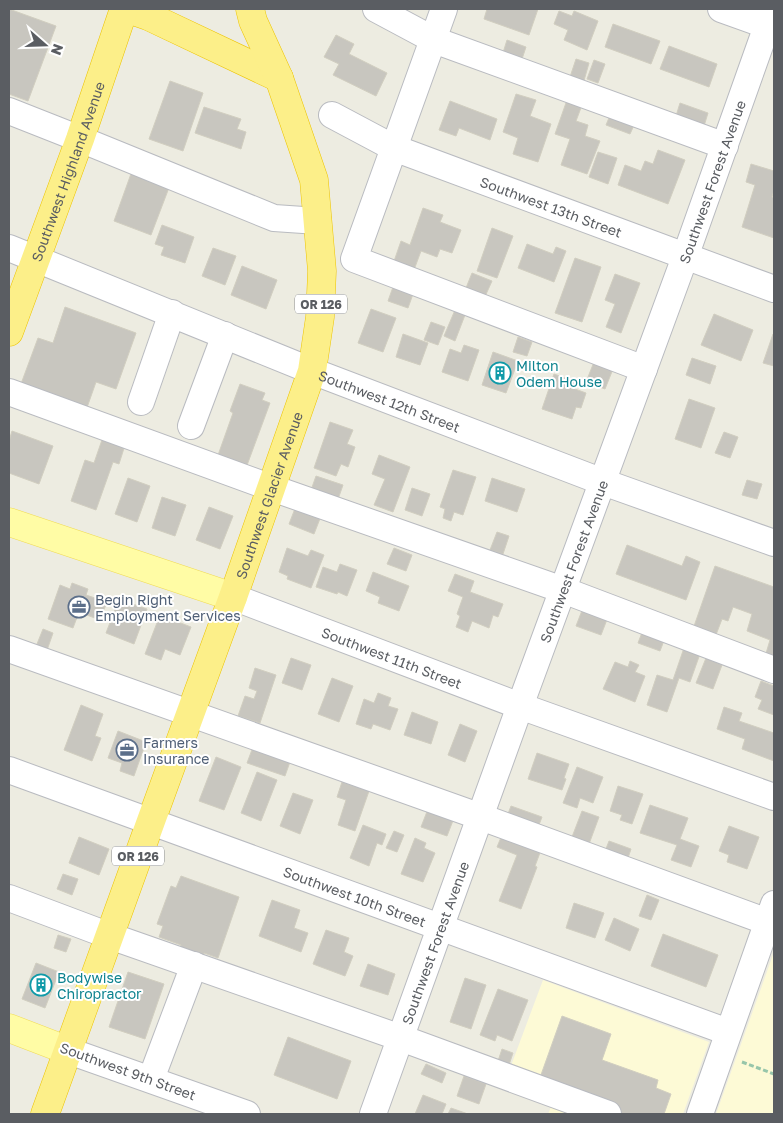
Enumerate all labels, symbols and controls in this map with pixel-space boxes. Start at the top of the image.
north arrow [20,20,70,70]
text: N [48,42,67,58]
street label: Southwest Highland Avenue [27,79,107,264]
street label: Southwest Forest Avenue [675,98,748,266]
street label: Southwest 13th Street [478,172,625,240]
road number: OR 126 [295,294,347,314]
place label: Milton Odem House [516,357,602,390]
building icon: Milton Odem House [488,361,512,385]
street label: Southwest 12th Street [316,366,463,435]
street label: Southwest Glacier Avenue [232,409,306,581]
street label: Southwest Forest Avenue [536,478,611,645]
place label: Begin Right Employment Services [95,591,241,624]
office icon: Begin Right Employment Services [67,595,91,619]
street label: Southwest 11th Street [319,623,464,692]
place label: Farmers Insurance [143,734,210,767]
office icon: Farmers Insurance [115,738,139,762]
road number: OR 126 [112,846,164,866]
street label: Southwest Forest Avenue [398,859,472,1027]
street label: Southwest 10th Street [281,862,428,930]
place label: Bodywise Chiropractor [57,969,142,1002]
building icon: Bodywise Chiropractor [29,973,53,997]
street label: Southwest 9th Street [58,1038,198,1104]

